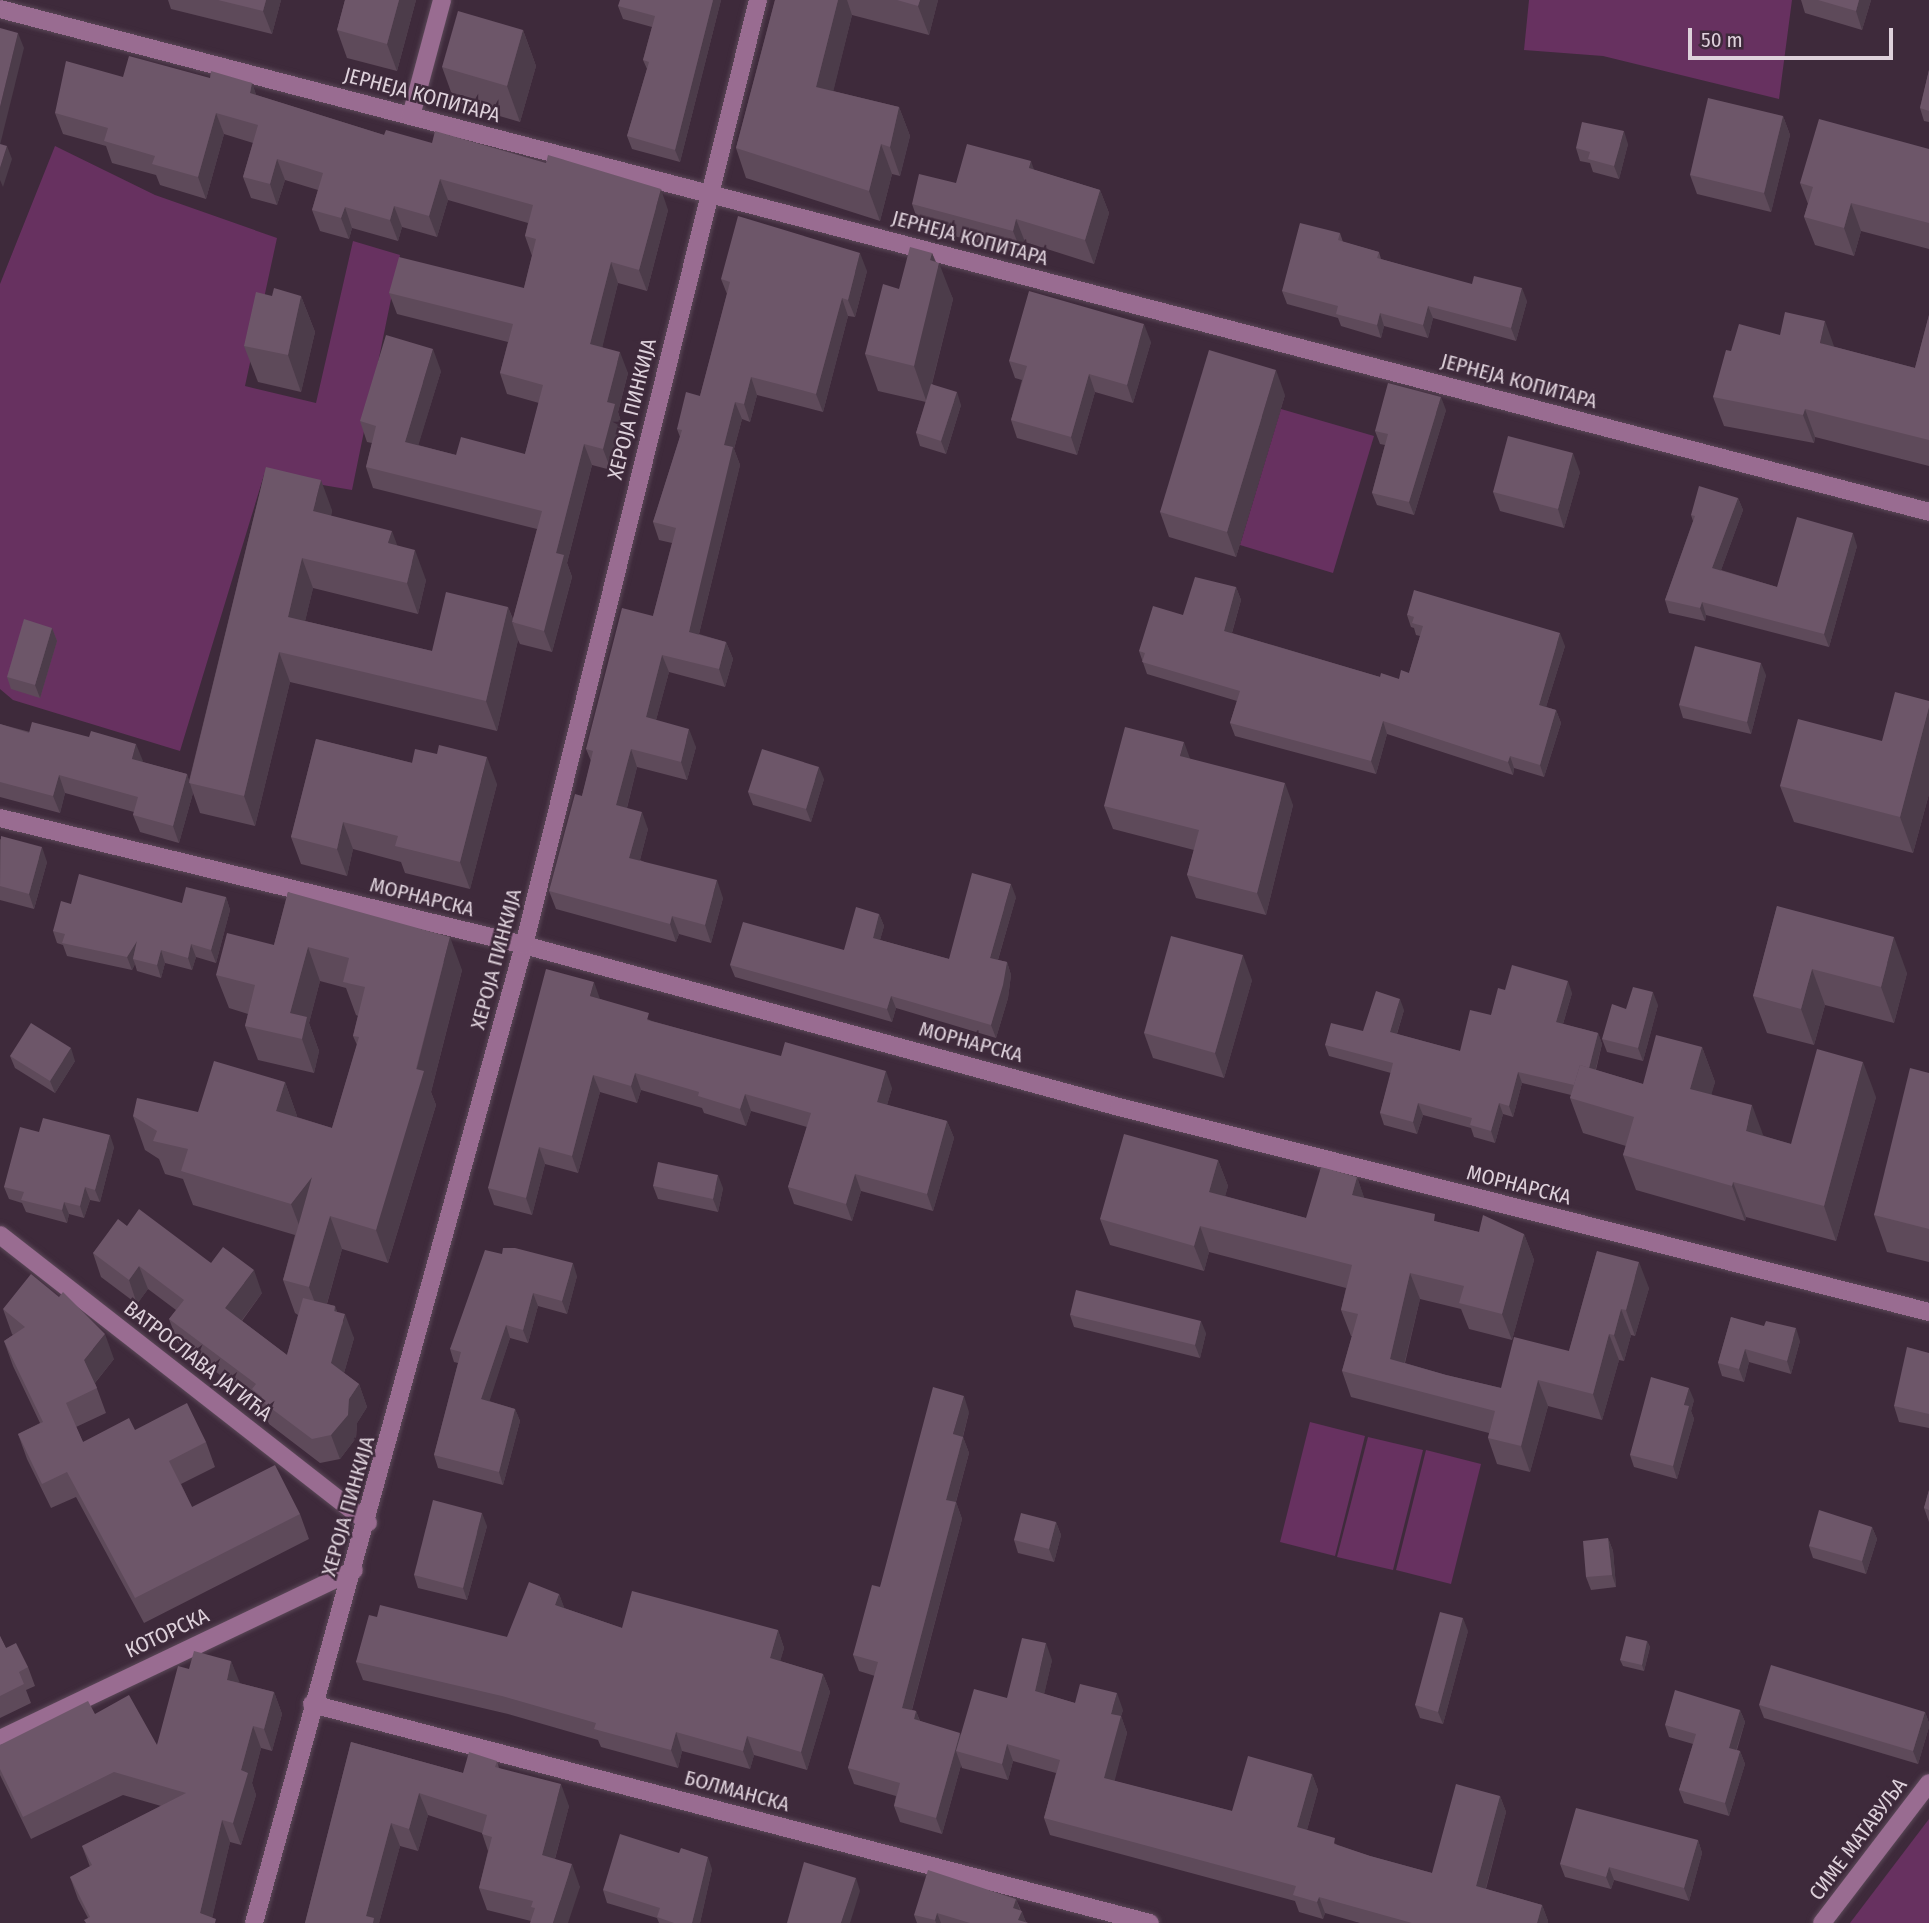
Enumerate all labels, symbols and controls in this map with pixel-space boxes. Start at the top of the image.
scale bar [1691,14,1896,58]
text: 50 m [1701,27,1743,53]
street label: ЈЕРНЕЈА КОПИТАРА [341,62,503,128]
street label: ЈЕРНЕЈА КОПИТАРА [889,205,1051,271]
street label: ХЕРОЈА ПИНКИЈА [602,336,662,482]
street label: ЈЕРНЕЈА КОПИТАРА [1438,348,1600,414]
street label: МОРНАРСКА [367,872,477,922]
street label: ХЕРОЈА ПИНКИЈА [465,886,527,1032]
street label: МОРНАРСКА [916,1016,1026,1068]
street label: МОРНАРСКА [1464,1160,1574,1210]
street label: ВАТРОСЛАВА ЈАГИЋА [119,1295,277,1427]
street label: ХЕРОЈА ПИНКИЈА [316,1433,380,1579]
street label: КОТОРСКА [121,1603,213,1663]
street label: БОЛМАНСКА [682,1765,792,1817]
street label: СИМЕ МАТАВУЉА [1804,1773,1912,1905]

